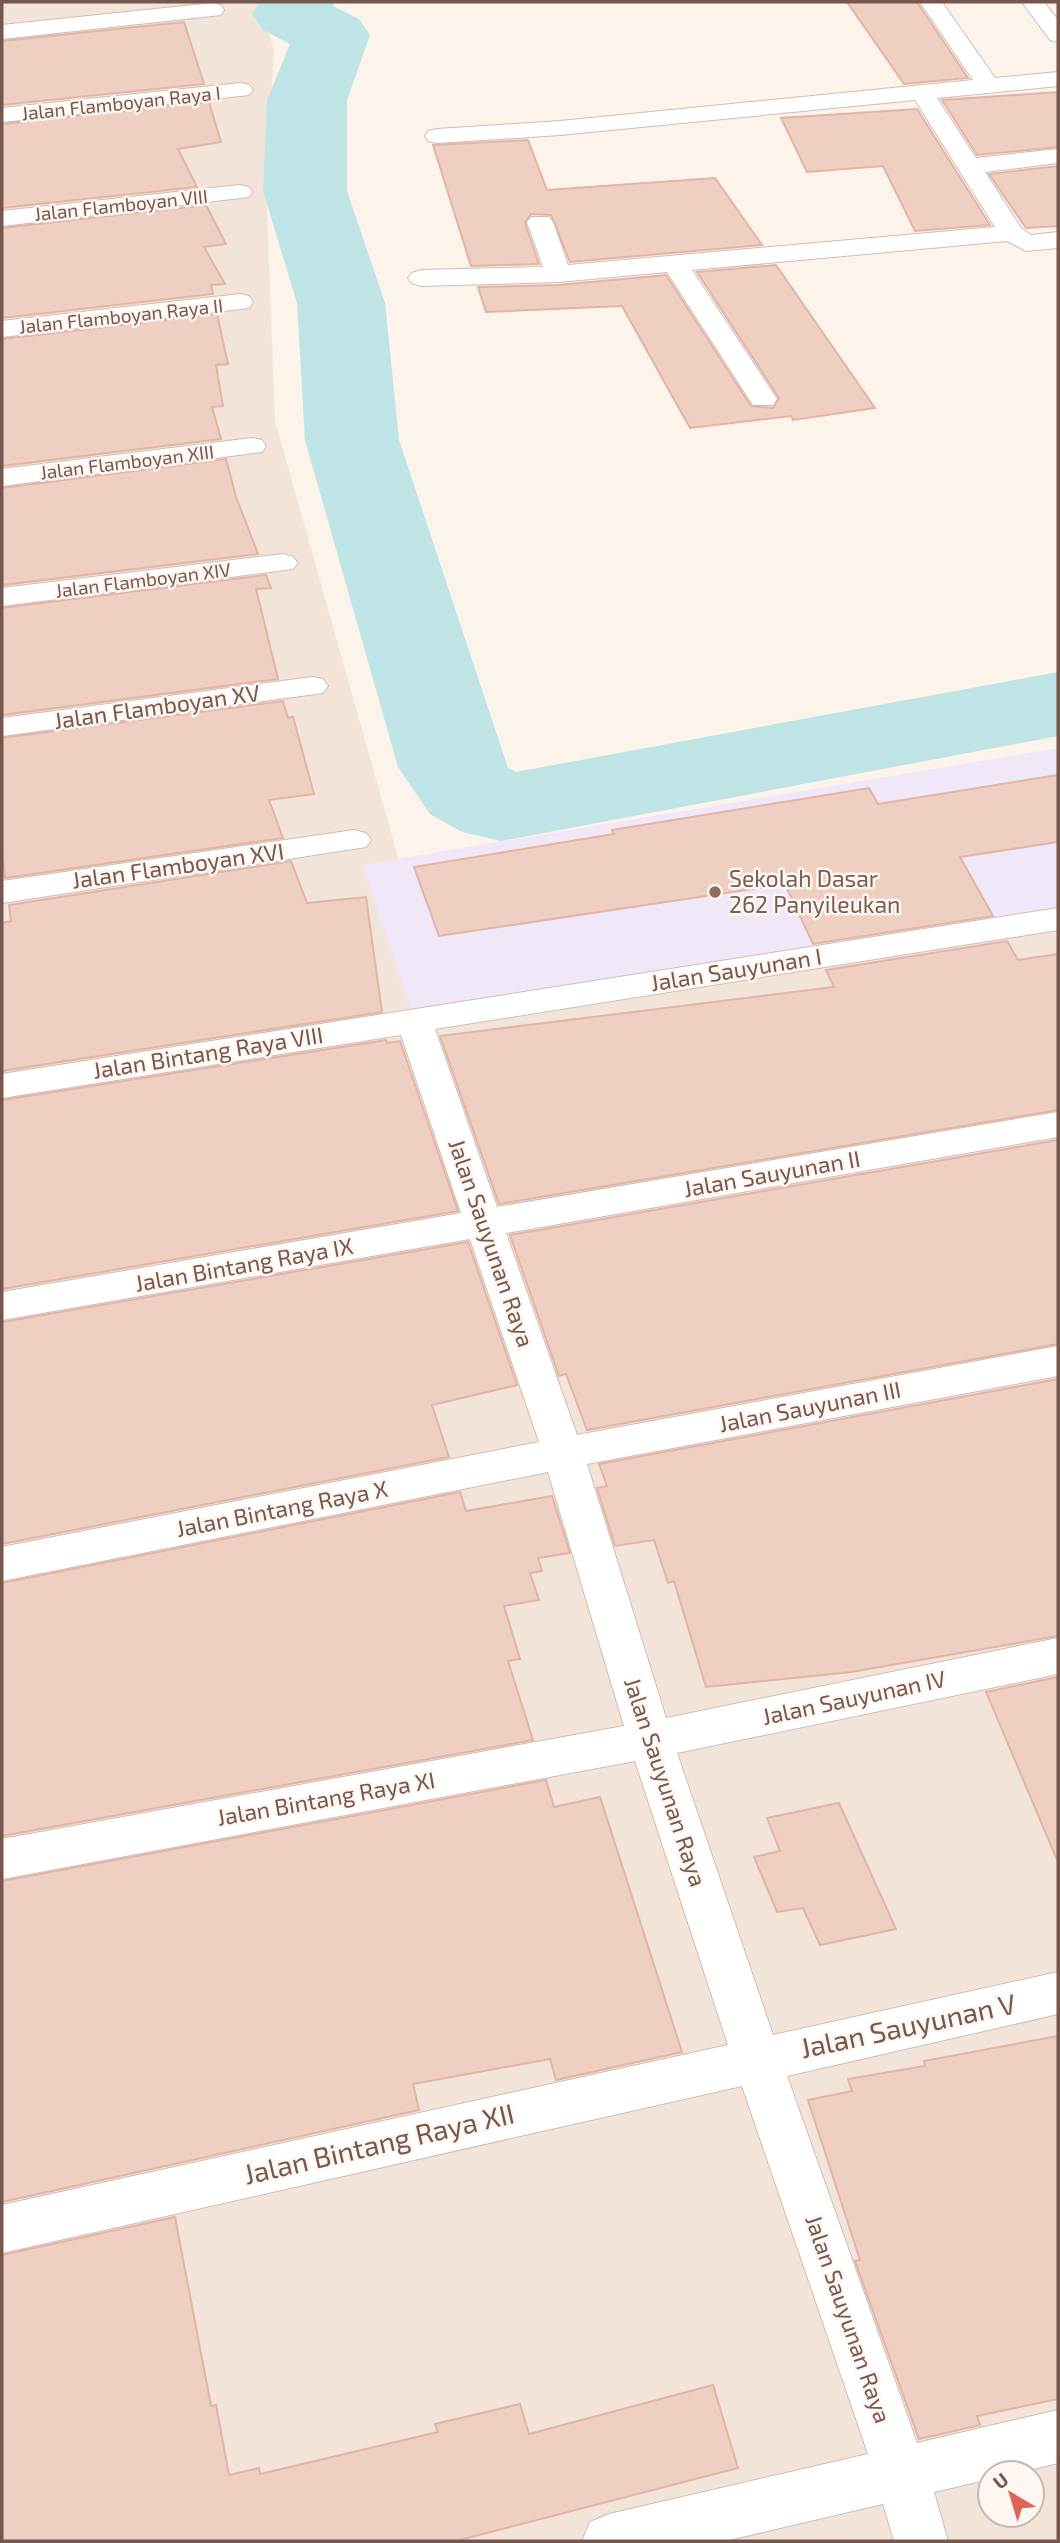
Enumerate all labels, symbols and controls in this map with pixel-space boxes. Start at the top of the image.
street label: Jalan Flamboyan Raya I [20,81,222,124]
street label: Jalan Flamboyan VIII [33,184,209,225]
street label: Jalan Flamboyan Raya II [18,293,224,338]
street label: Jalan Flamboyan XIII [39,439,215,484]
street label: Jalan Flamboyan XIV [54,557,232,602]
street label: Jalan Flamboyan XV [52,678,262,734]
street label: Jalan Flamboyan XVI [70,836,286,894]
place label: Sekolah Dasar 262 Panyileukan [729,864,900,918]
marker: Sekolah Dasar 262 Panyileukan [707,884,723,900]
street label: Jalan Sauyunan I [648,942,823,996]
street label: Jalan Bintang Raya VIII [91,1020,325,1084]
street label: Jalan Sauyunan Raya [443,1135,541,1350]
street label: Jalan Sauyunan II [681,1144,862,1202]
street label: Jalan Bintang Raya IX [132,1231,355,1297]
street label: Jalan Sauyunan III [716,1375,903,1437]
street label: Jalan Bintang Raya X [174,1474,390,1542]
street label: Jalan Sauyunan IV [760,1664,948,1730]
street label: Jalan Sauyunan Raya [619,1674,713,1890]
street label: Jalan Bintang Raya XI [215,1765,437,1831]
street label: Jalan Sauyunan V [797,1986,1019,2064]
street label: Jalan Bintang Raya XII [240,2095,517,2191]
street label: Jalan Sauyunan Raya [800,2211,898,2426]
north arrow [976,2459,1046,2529]
text: U [988,2467,1012,2493]

